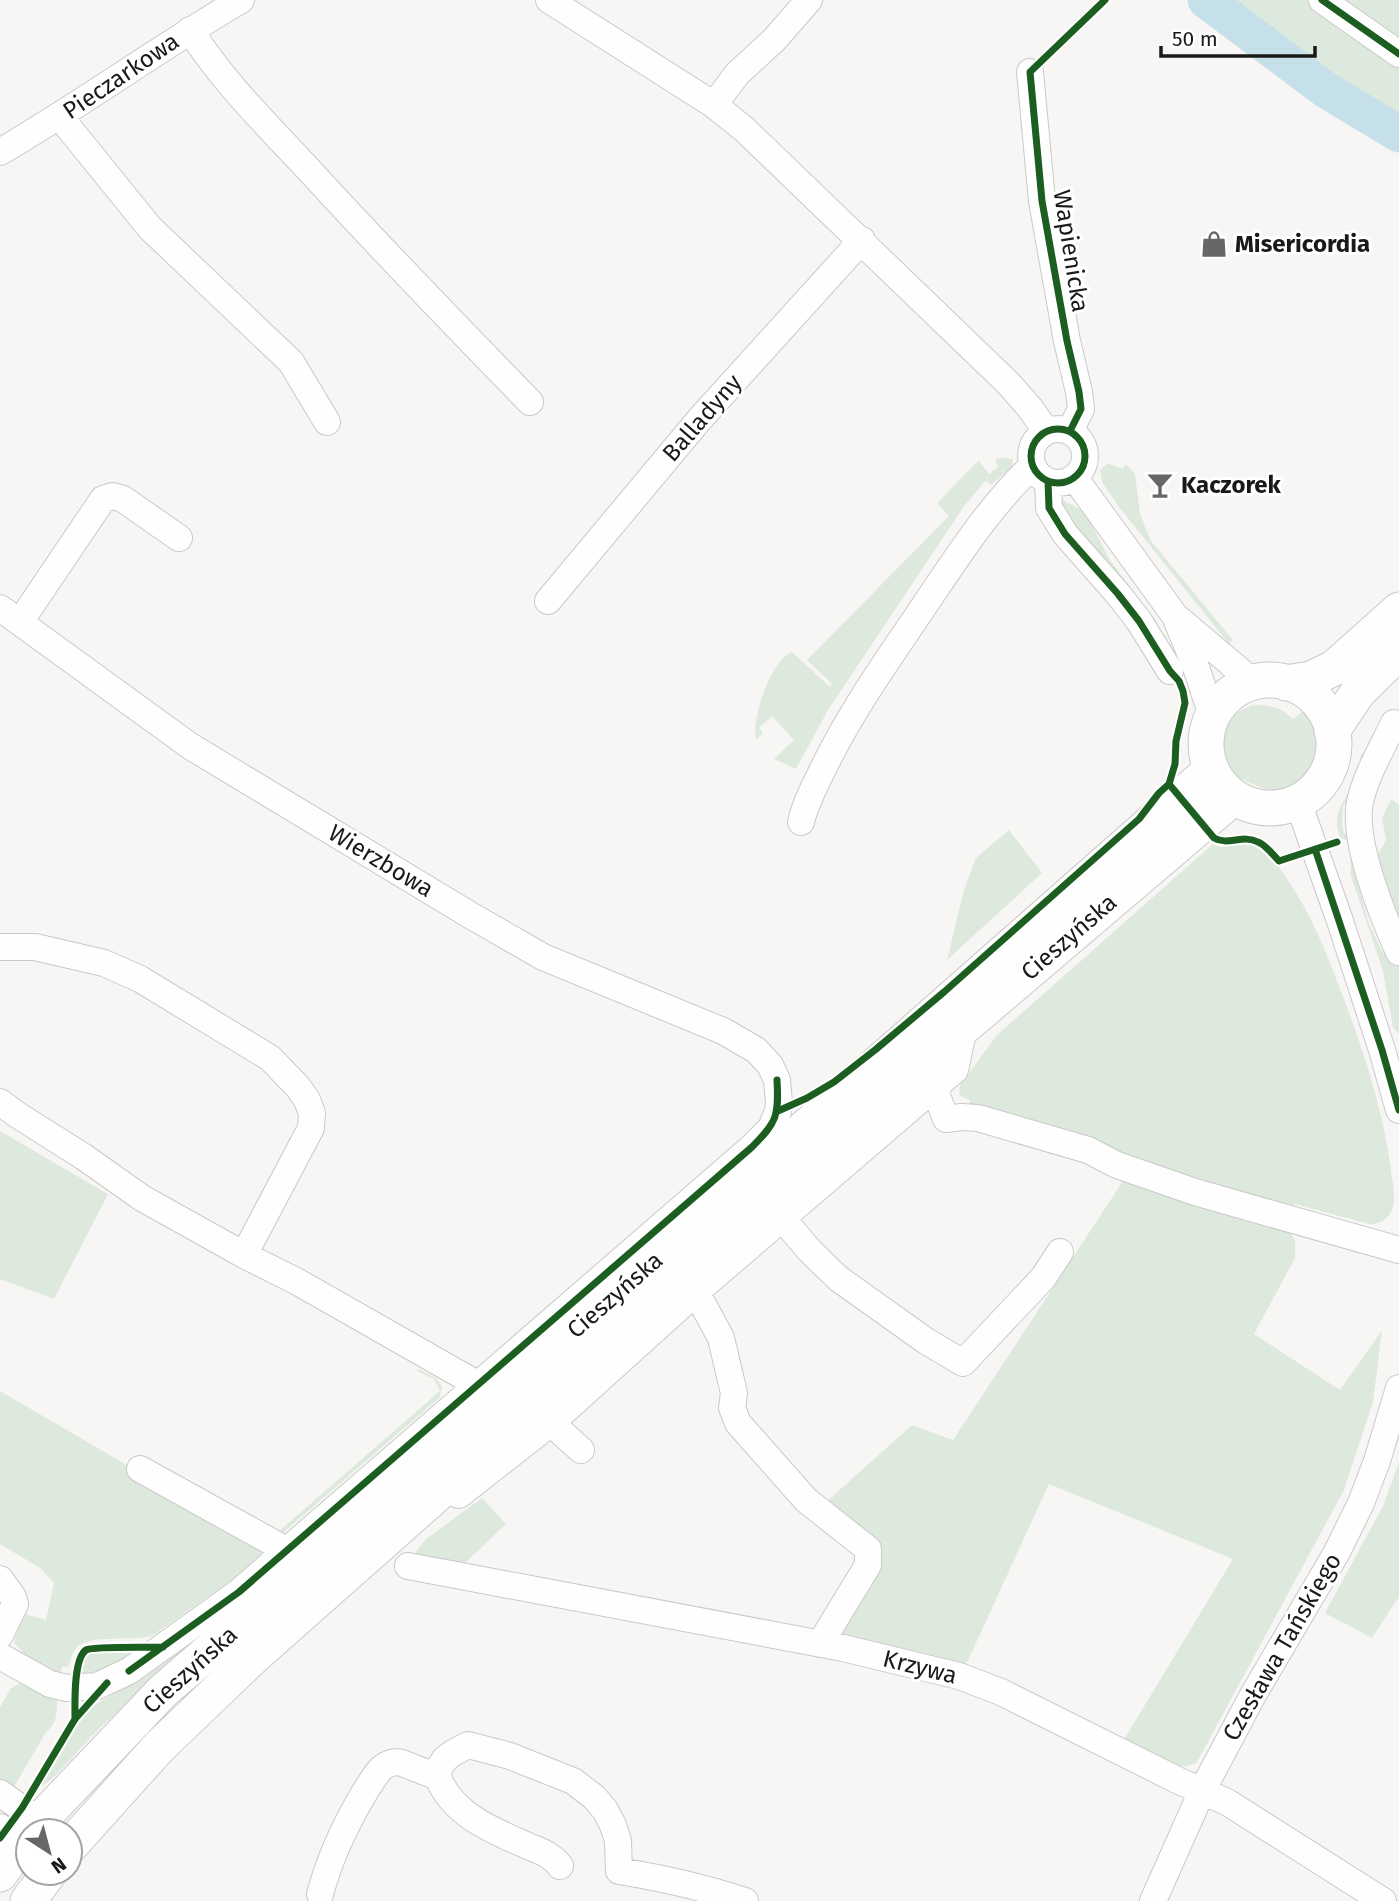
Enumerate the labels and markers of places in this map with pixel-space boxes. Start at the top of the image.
shop icon: Misericordia [1199,229,1229,259]
place label: Misericordia [1235,230,1370,258]
bar icon: Kaczorek [1145,470,1175,500]
place label: Kaczorek [1181,471,1282,499]

